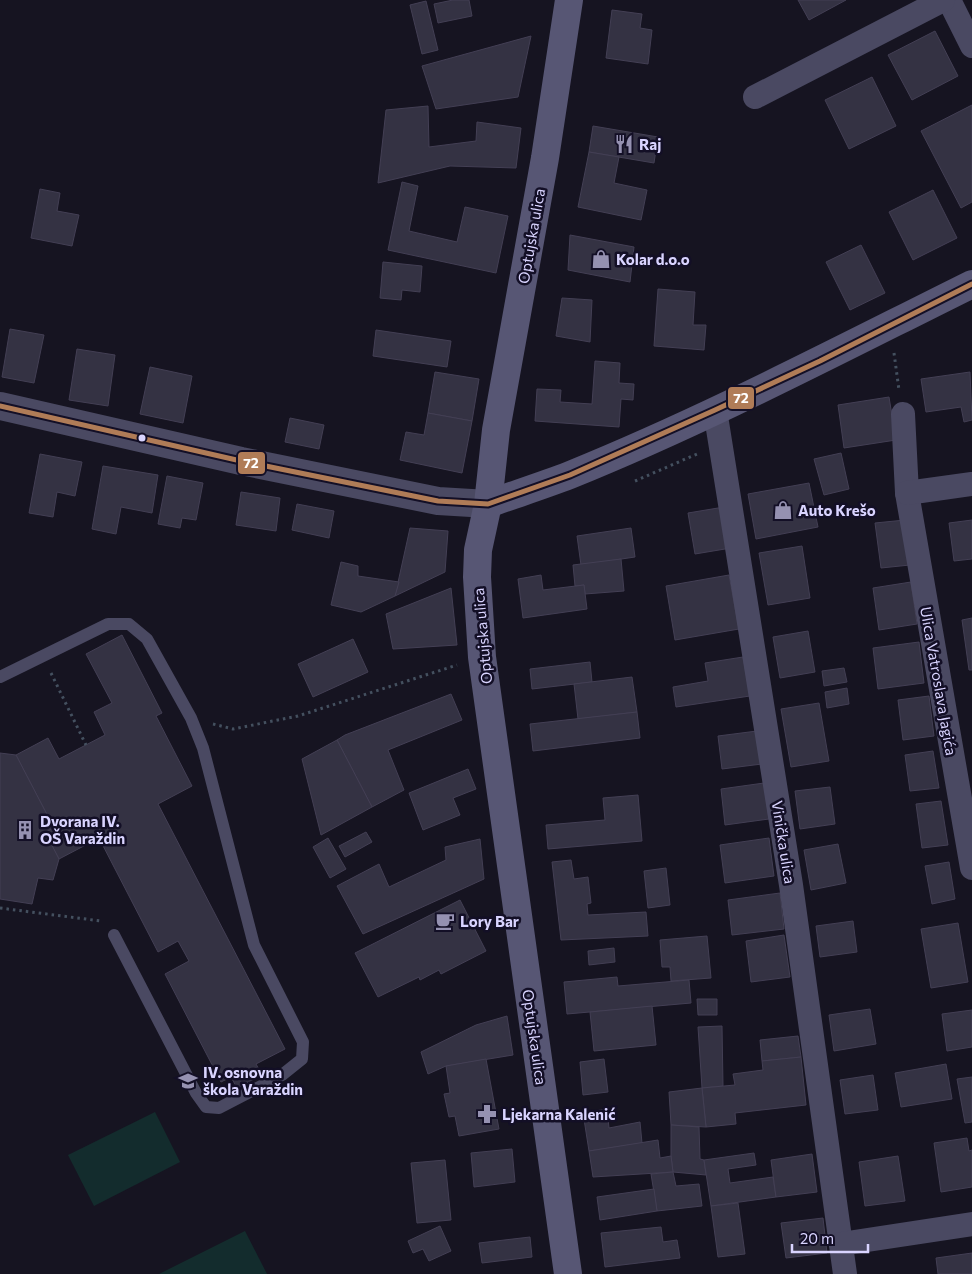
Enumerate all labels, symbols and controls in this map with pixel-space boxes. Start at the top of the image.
restaurant icon: Raj [613,133,635,155]
place label: Raj [639,135,661,153]
street label: Optujska ulica [514,187,548,285]
shop icon: Kolar d.o.o [590,248,612,270]
place label: Kolar d.o.o [616,250,690,268]
line badge: 72 [727,386,755,410]
text: 72 [733,389,749,406]
unlabelled marker [137,433,147,443]
line badge: 72 [237,451,266,475]
text: 72 [243,454,259,471]
shop icon: Auto Krešo [772,499,794,521]
place label: Auto Krešo [798,501,876,519]
street label: Optujska ulica [469,587,495,685]
street label: Ulica Vatroslava Jagića [917,605,961,757]
street label: Vinička ulica [769,799,799,885]
place label: Dvorana IV. OŠ Varaždin [40,812,125,847]
building icon: Dvorana IV. OŠ Varaždin [14,819,36,841]
cafe icon: Lory Bar [434,910,456,932]
place label: Lory Bar [460,912,519,930]
street label: Optujska ulica [519,988,551,1086]
place label: IV. osnovna škola Varaždin [203,1063,303,1098]
school or university icon: IV. osnovna škola Varaždin [177,1070,199,1092]
pharmacy icon: Ljekarna Kalenić [476,1103,498,1125]
place label: Ljekarna Kalenić [502,1105,615,1123]
scale bar [792,1222,868,1254]
text: 20 m [800,1229,834,1247]

